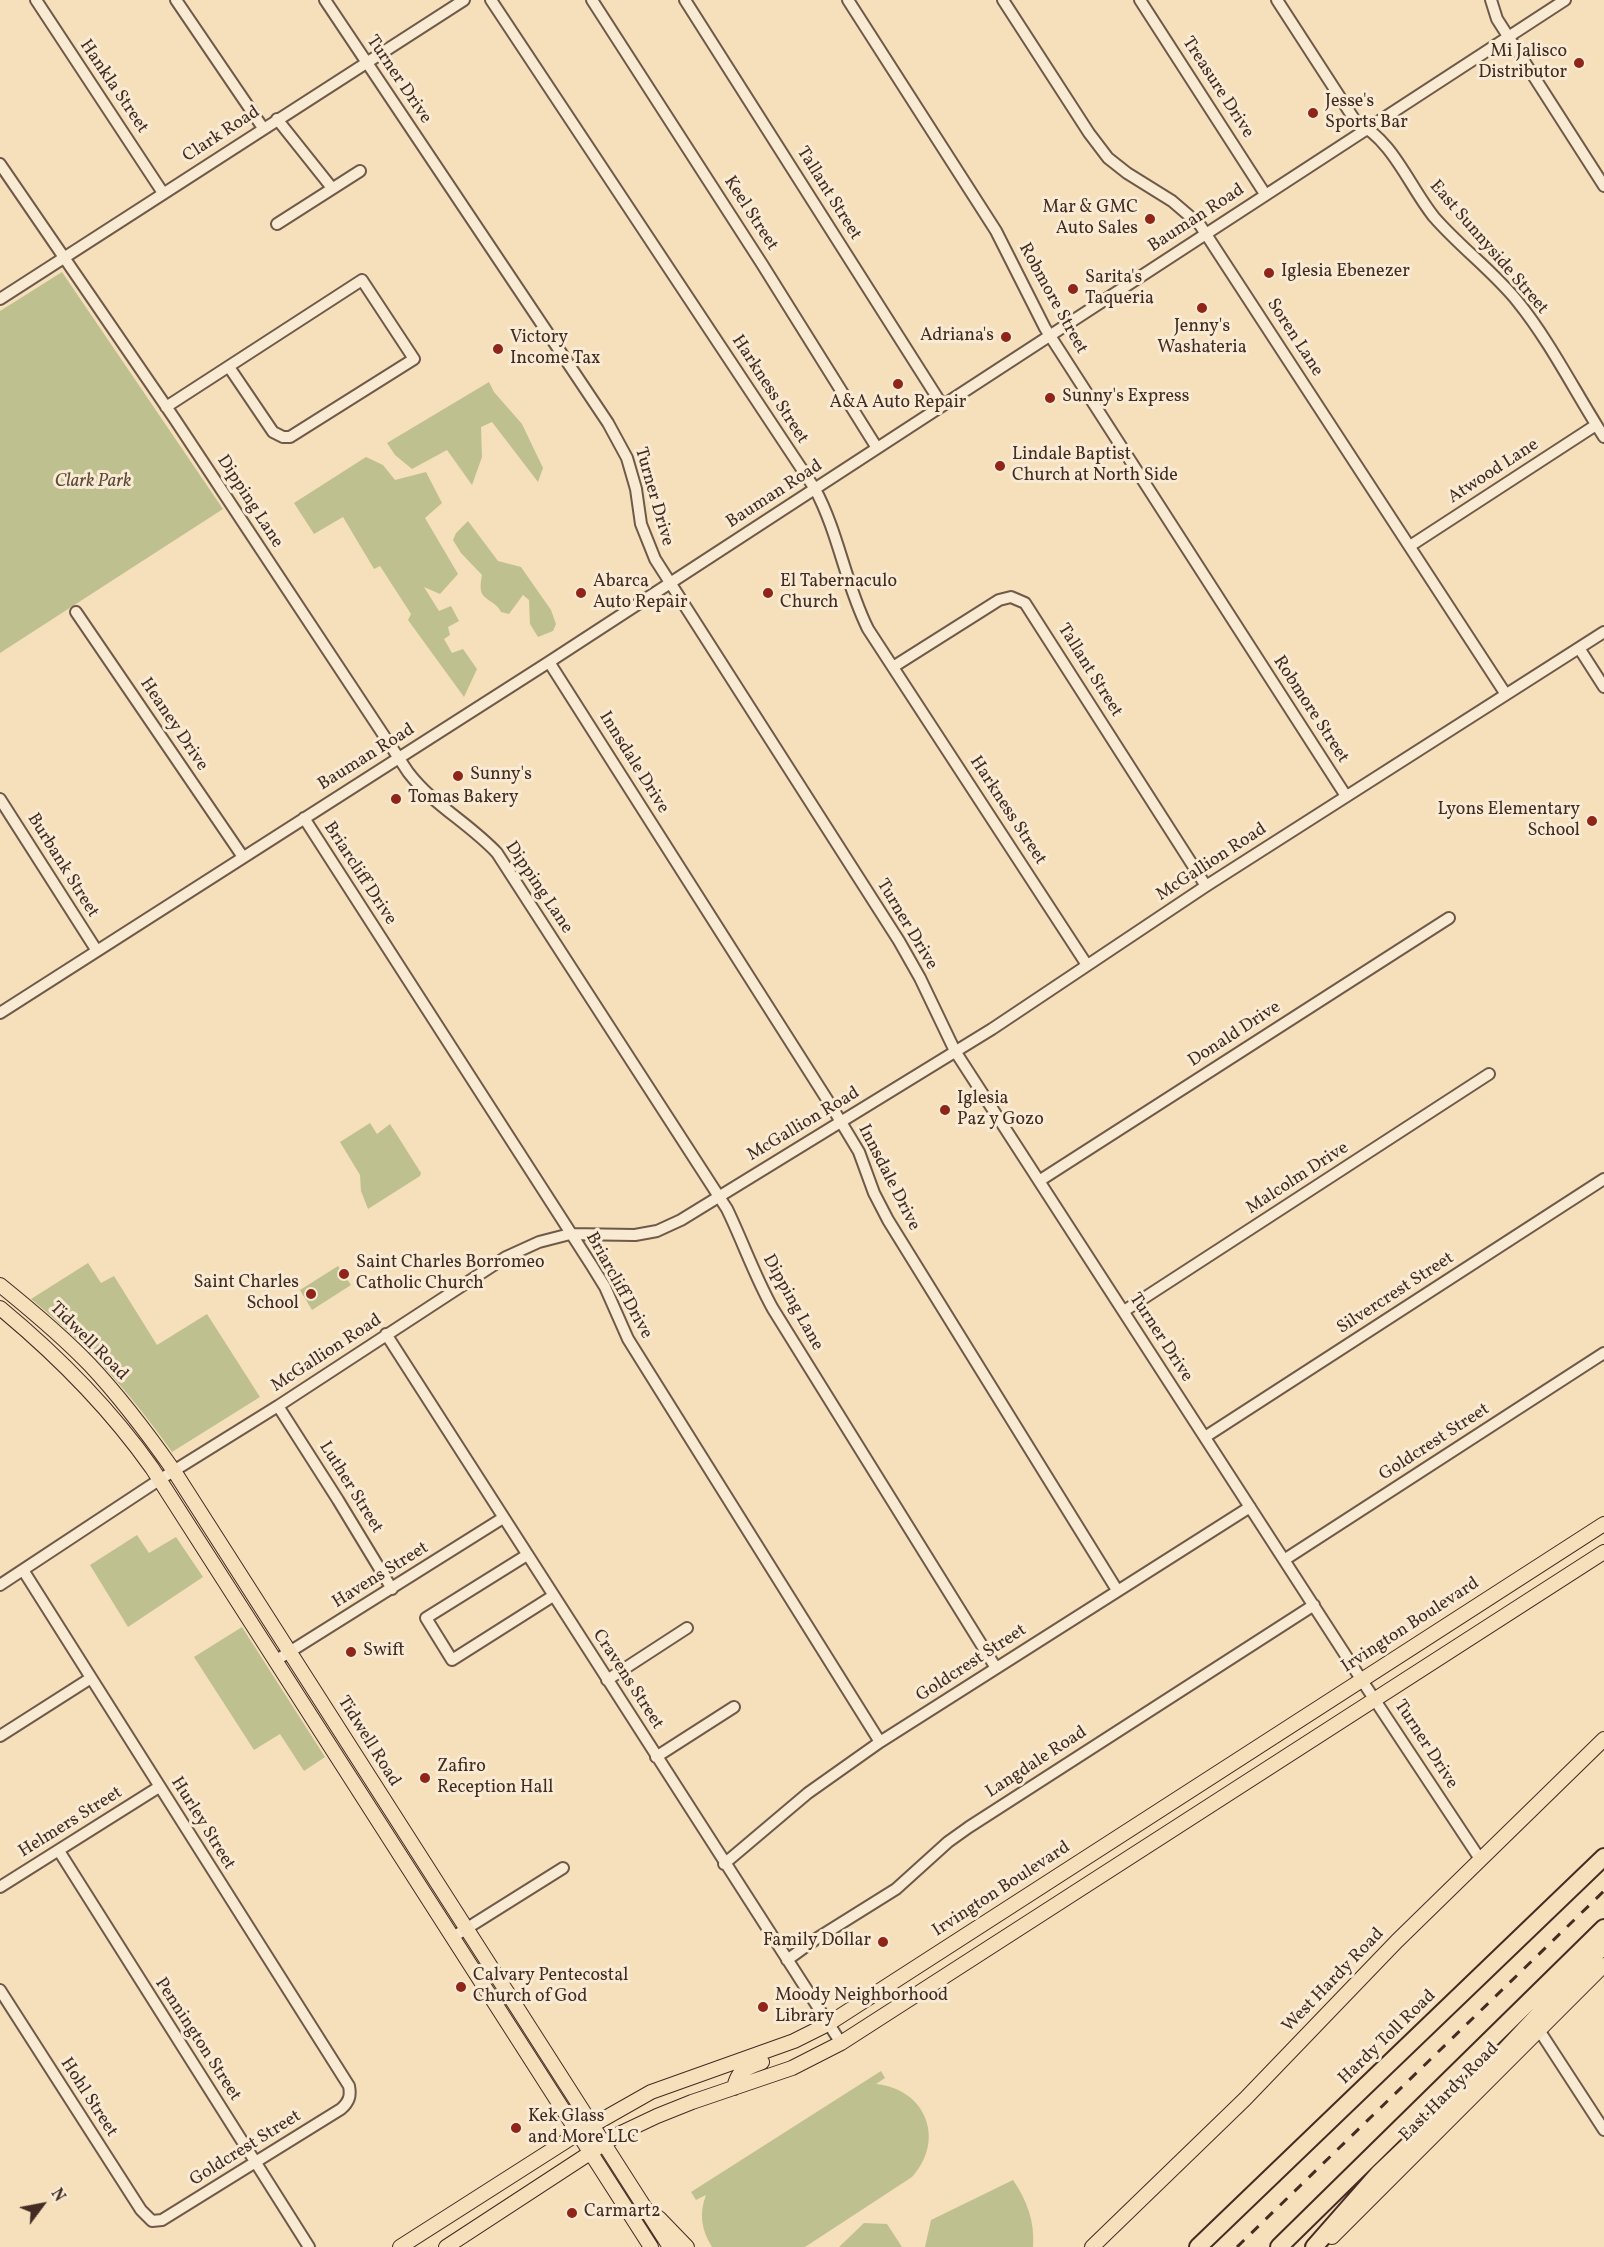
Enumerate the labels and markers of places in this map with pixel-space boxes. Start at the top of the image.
place label: Mi Jalisco Distributor [1478,42,1567,84]
marker: Mi Jalisco Distributor [1572,56,1586,70]
place label: Jesse's Sports Bar [1325,92,1408,134]
marker: Jesse's Sports Bar [1306,106,1320,120]
place label: Mar & GMC Auto Sales [1043,198,1138,240]
marker: Mar & GMC Auto Sales [1143,212,1157,226]
place label: Iglesia Ebenezer [1281,262,1410,284]
marker: Iglesia Ebenezer [1262,266,1276,280]
place label: Sarita's Taqueria [1085,268,1154,310]
marker: Sarita's Taqueria [1066,282,1080,296]
marker: Jenny's Washateria [1195,301,1209,315]
place label: Jenny's Washateria [1157,317,1247,360]
place label: Adriana's [920,326,994,348]
place label: Victory Income Tax [510,328,600,370]
marker: Adriana's [999,330,1013,344]
marker: Victory Income Tax [491,342,505,356]
marker: A&A Auto Repair [891,377,905,391]
place label: Sunny's Express [1062,387,1189,409]
marker: Sunny's Express [1043,391,1057,405]
place label: A&A Auto Repair [830,393,966,415]
place label: Lindale Baptist Church at North Side [1012,445,1178,488]
marker: Lindale Baptist Church at North Side [993,459,1007,473]
place label: Abarca Auto Repair [593,572,687,614]
place label: El Tabernaculo Church [780,572,897,614]
marker: Abarca Auto Repair [574,586,588,600]
marker: El Tabernaculo Church [761,586,775,600]
place label: Sunny's [470,765,532,787]
marker: Sunny's [451,769,465,783]
place label: Tomas Bakery [408,788,519,810]
marker: Tomas Bakery [389,792,403,806]
place label: Lyons Elementary School [1437,800,1580,842]
marker: Lyons Elementary School [1585,814,1599,828]
place label: Iglesia Paz y Gozo [957,1089,1044,1132]
marker: Iglesia Paz y Gozo [938,1103,952,1117]
place label: Saint Charles Borromeo Catholic Church [356,1253,545,1296]
marker: Saint Charles Borromeo Catholic Church [337,1267,351,1281]
place label: Saint Charles School [193,1273,299,1316]
marker: Saint Charles School [304,1287,318,1301]
place label: Swift [363,1641,405,1663]
marker: Swift [344,1645,358,1659]
place label: Zafiro Reception Hall [437,1757,553,1800]
marker: Zafiro Reception Hall [418,1771,432,1785]
place label: Family Dollar [763,1931,871,1953]
marker: Family Dollar [876,1935,890,1949]
place label: Calvary Pentecostal Church of God [473,1966,628,2008]
marker: Calvary Pentecostal Church of God [454,1980,468,1994]
place label: Moody Neighborhood Library [775,1986,948,2028]
marker: Moody Neighborhood Library [756,2000,770,2014]
place label: Kek Glass and More LLC [528,2107,639,2150]
marker: Kek Glass and More LLC [509,2121,523,2135]
place label: Carmart2 [584,2202,661,2224]
marker: Carmart2 [565,2206,579,2220]

